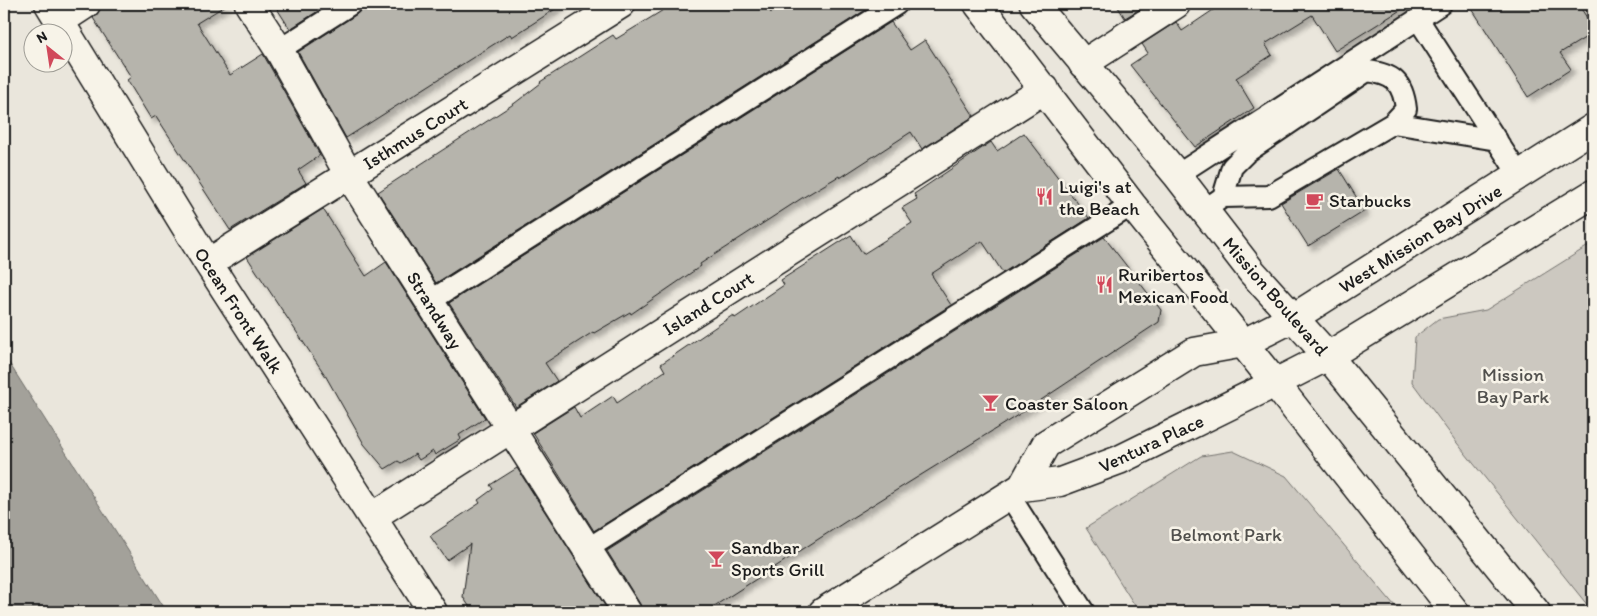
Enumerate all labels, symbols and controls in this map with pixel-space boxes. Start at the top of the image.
north arrow [22,22,72,72]
text: N [33,27,50,47]
street label: Isthmus Court [359,92,472,175]
place label: Luigi's at the Beach [1059,175,1140,220]
street label: West Mission Bay Drive [1335,179,1506,298]
restaurant icon: Luigi's at the Beach [1035,187,1055,207]
place label: Starbucks [1329,189,1411,212]
cafe icon: Starbucks [1305,190,1325,210]
street label: Mission Boulevard [1218,232,1334,361]
street label: Ocean Front Walk [189,243,288,378]
place label: Ruribertos Mexican Food [1118,263,1229,308]
street label: Island Court [658,266,758,340]
street label: Strandway [402,267,467,353]
restaurant icon: Ruribertos Mexican Food [1094,275,1114,295]
park label: Mission Bay Park [1477,363,1549,408]
place label: Coaster Saloon [1005,392,1128,415]
bar icon: Coaster Saloon [981,393,1001,413]
street label: Ventura Place [1095,409,1207,478]
park label: Belmont Park [1170,523,1282,546]
place label: Sandbar Sports Grill [731,536,825,581]
bar icon: Sandbar Sports Grill [707,548,727,568]

